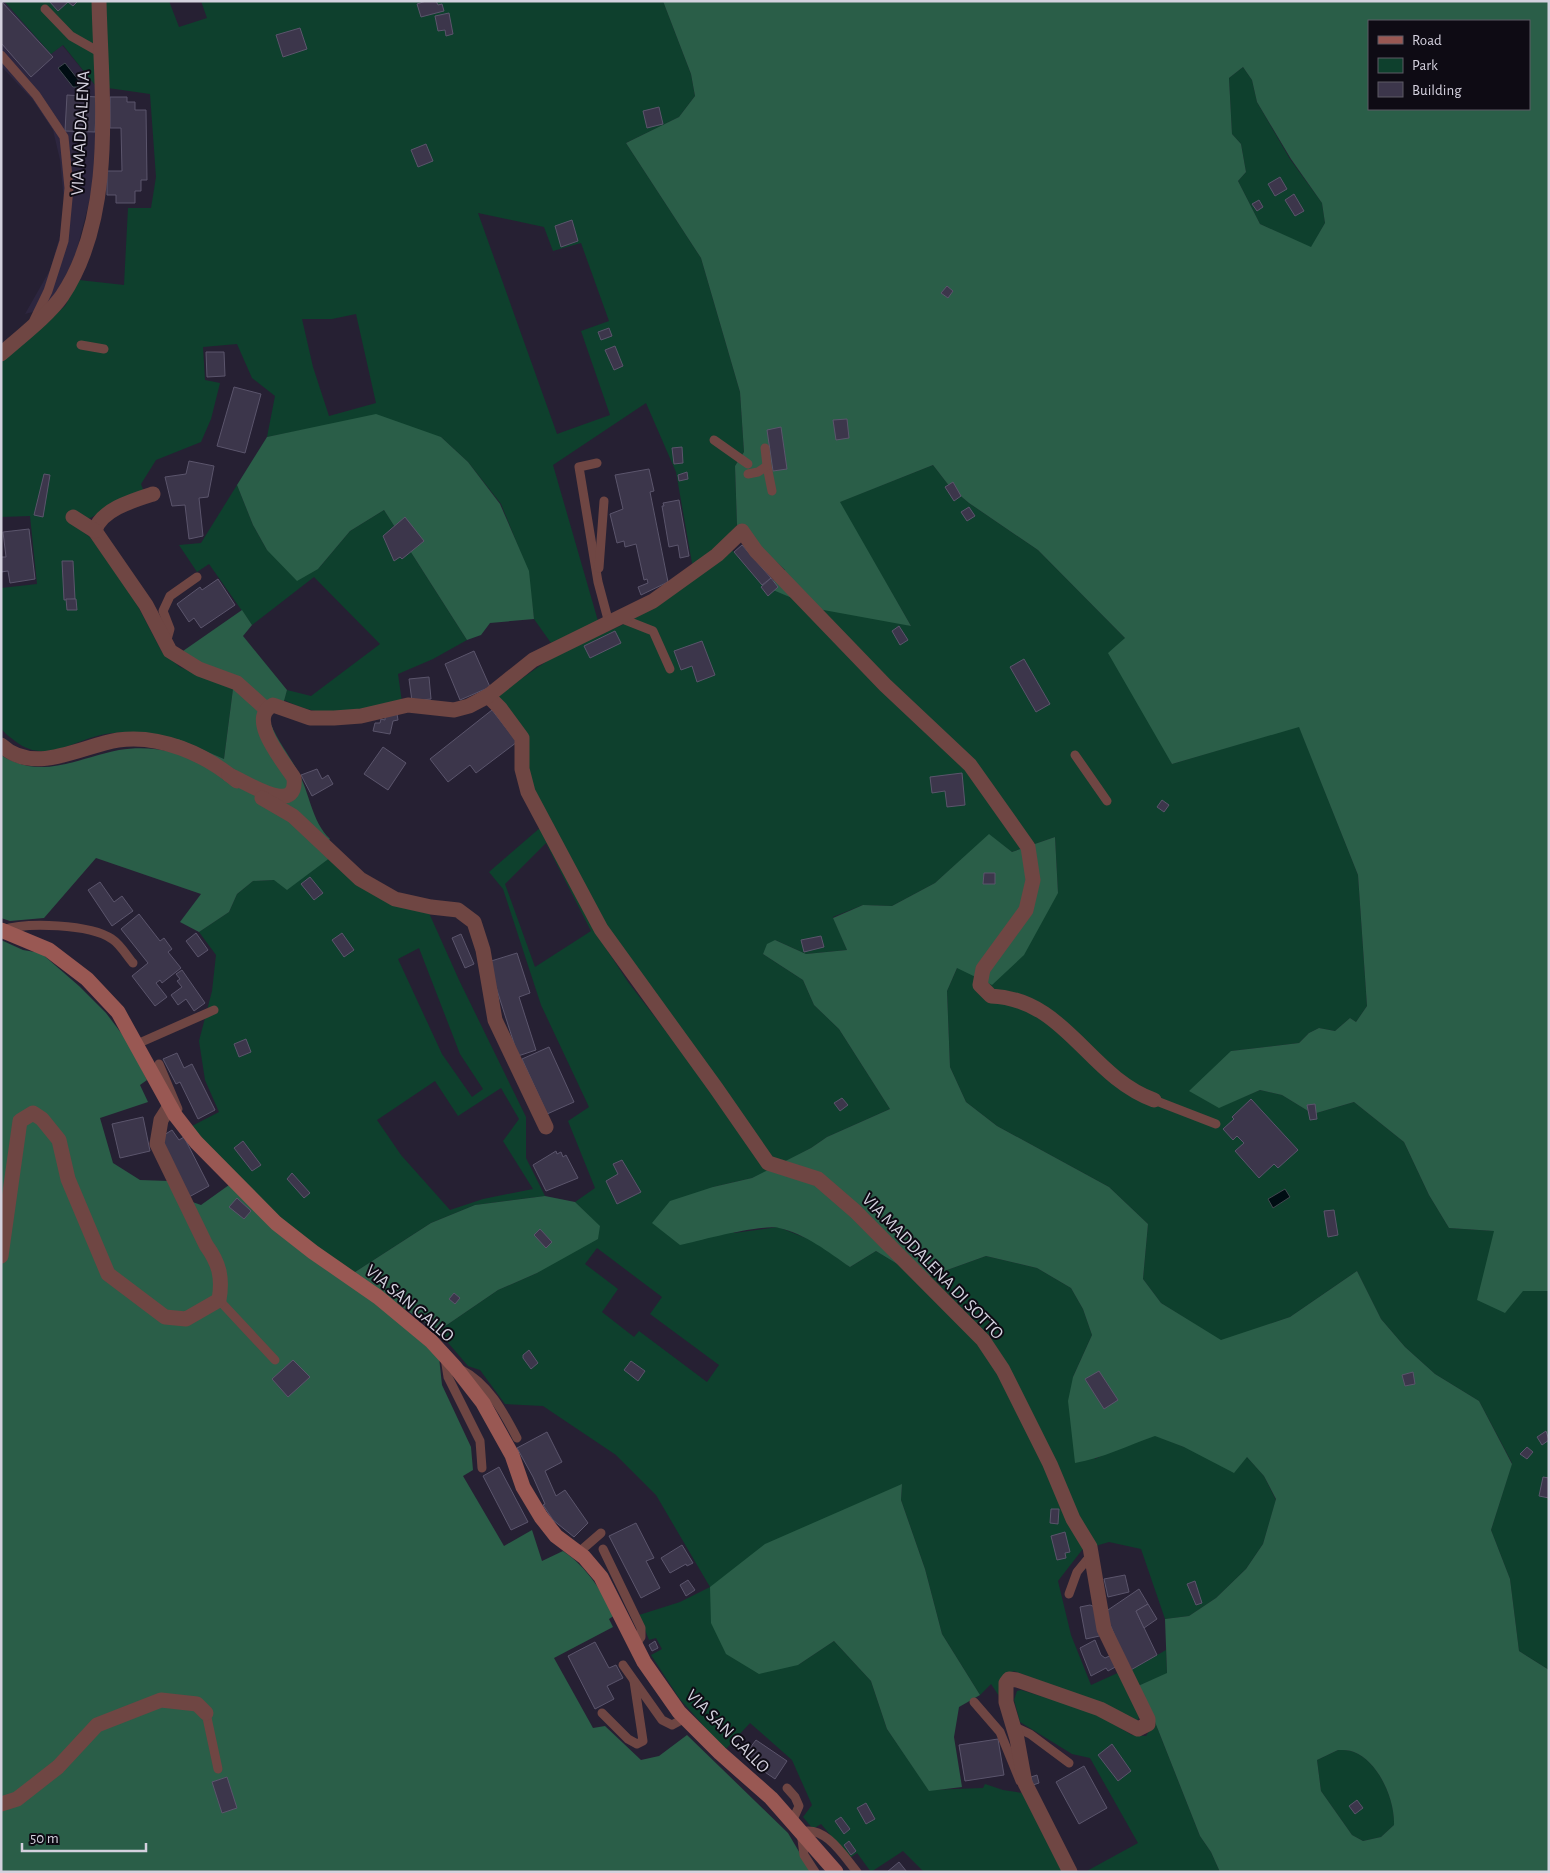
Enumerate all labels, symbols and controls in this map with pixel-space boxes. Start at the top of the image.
legend [1368,20,1530,110]
text: Road [1412,33,1442,48]
text: Park [1412,58,1438,73]
street label: VIA MADDALENA [69,69,93,196]
text: Building [1412,83,1462,98]
street label: VIA MADDALENA DI SOTTO [858,1190,1007,1343]
street label: VIA SAN GALLO [362,1262,457,1346]
street label: VIA SAN GALLO [682,1687,772,1777]
scale bar [22,1820,146,1852]
text: 50 m [30,1831,59,1846]

